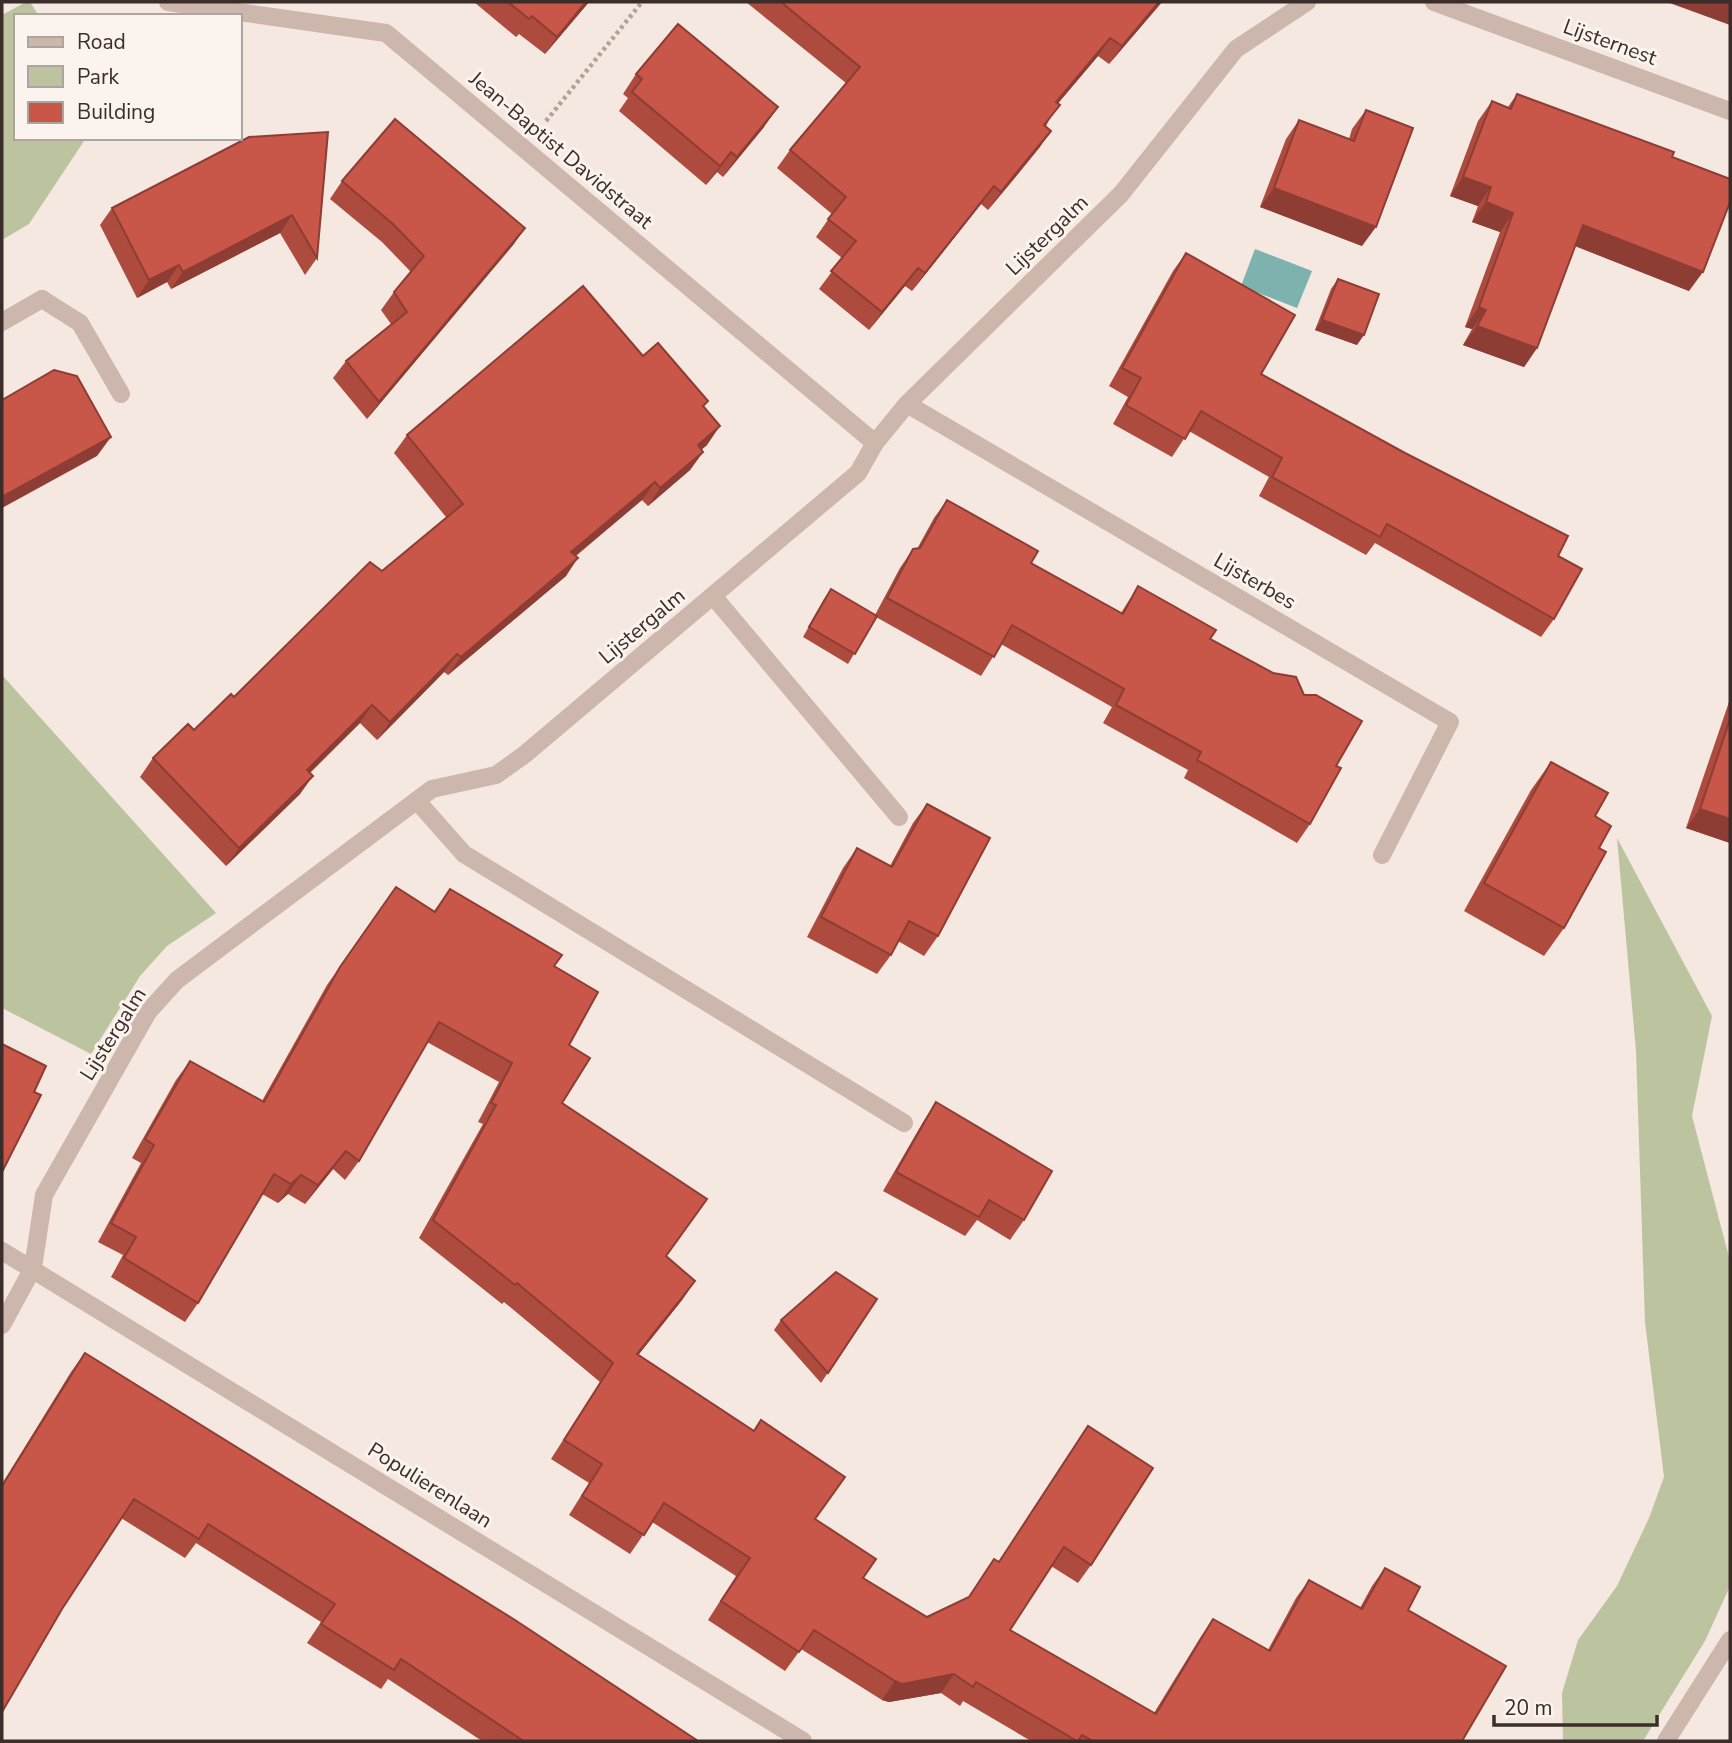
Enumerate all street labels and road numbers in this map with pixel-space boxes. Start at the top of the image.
street label: Lijsternest [1559,12,1661,72]
street label: Jean-Baptist Davidstraat [463,64,659,235]
street label: Lijstergalm [1000,189,1094,281]
street label: Lijsterbes [1209,546,1301,616]
street label: Lijstergalm [593,582,691,670]
street label: Lijstergalm [73,982,153,1086]
street label: Populierenlaan [363,1436,497,1534]

